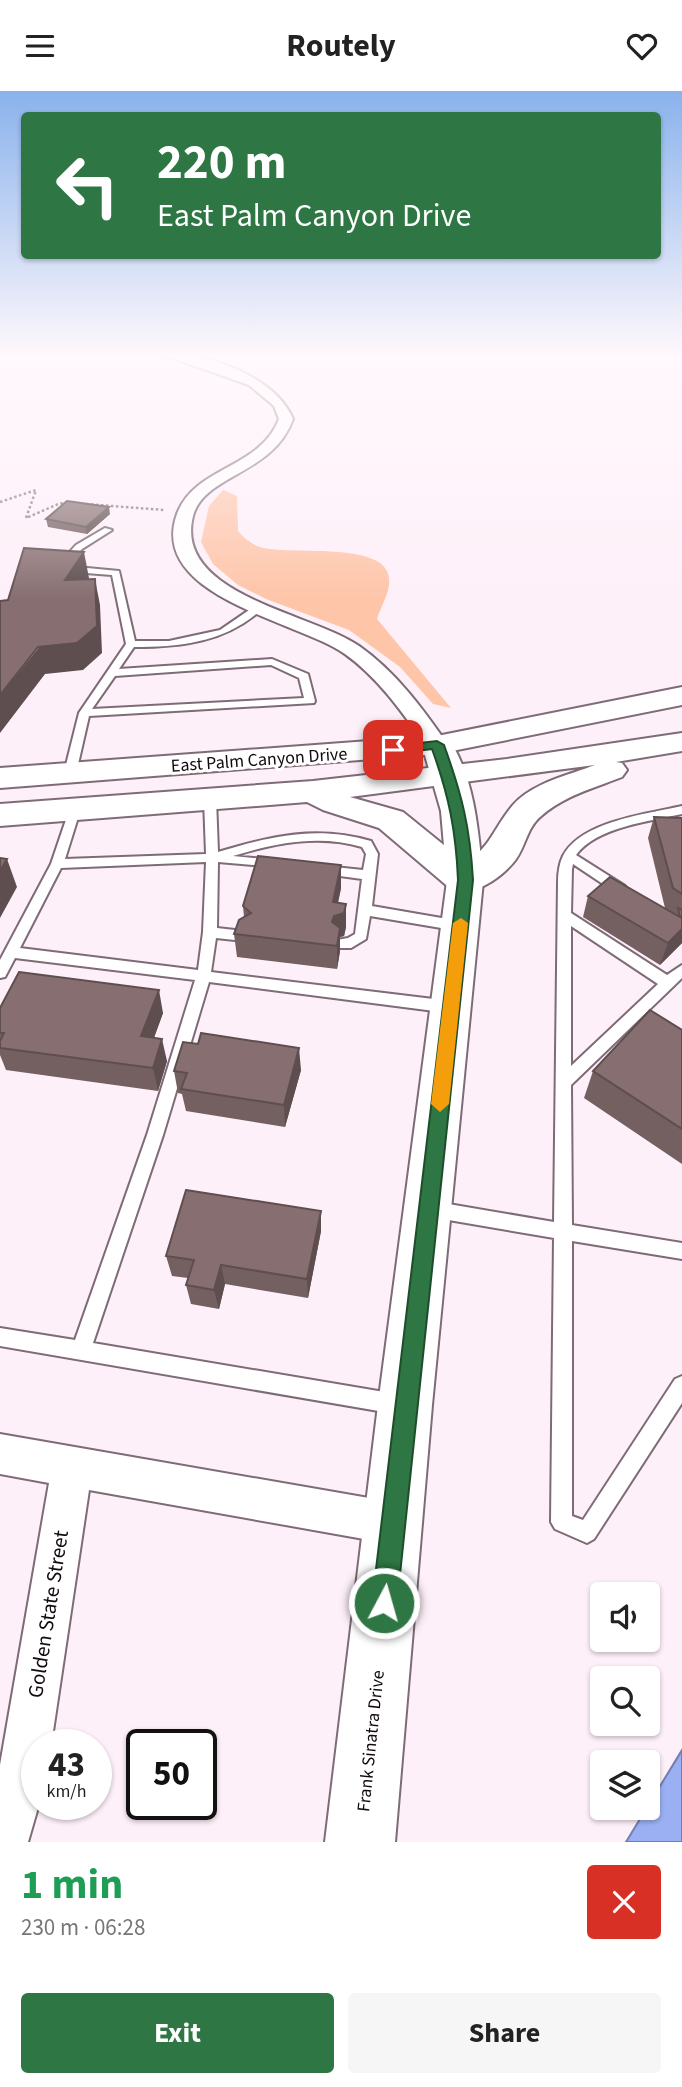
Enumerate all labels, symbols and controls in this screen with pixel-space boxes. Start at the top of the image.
text: Routely [286,23,396,69]
icon: menu [21,27,59,65]
icon: heart [623,27,661,65]
text: 220 m [157,128,286,198]
icon: left [42,140,133,231]
text: East Palm Canyon Drive [157,193,471,239]
pin [363,720,423,780]
icon: arrive [374,731,412,769]
street label: East Palm Canyon Drive [170,741,348,779]
street label: Golden State Street [20,1528,76,1700]
position arrow [347,1566,421,1640]
map controls [590,1582,660,1820]
button: sound [590,1582,660,1652]
button: search [590,1666,660,1736]
street label: Frank Sinatra Drive [351,1669,391,1813]
speed limit sign: 50 [126,1729,217,1820]
text: 43 [48,1740,85,1790]
button: layers [590,1750,660,1820]
text: km/h [47,1779,86,1804]
text: 1 min [21,1855,123,1915]
button: close [587,1865,661,1939]
text: 230 m · 06:28 [21,1911,145,1944]
button: Exit [21,1993,334,2073]
button: Share [348,1993,661,2073]

